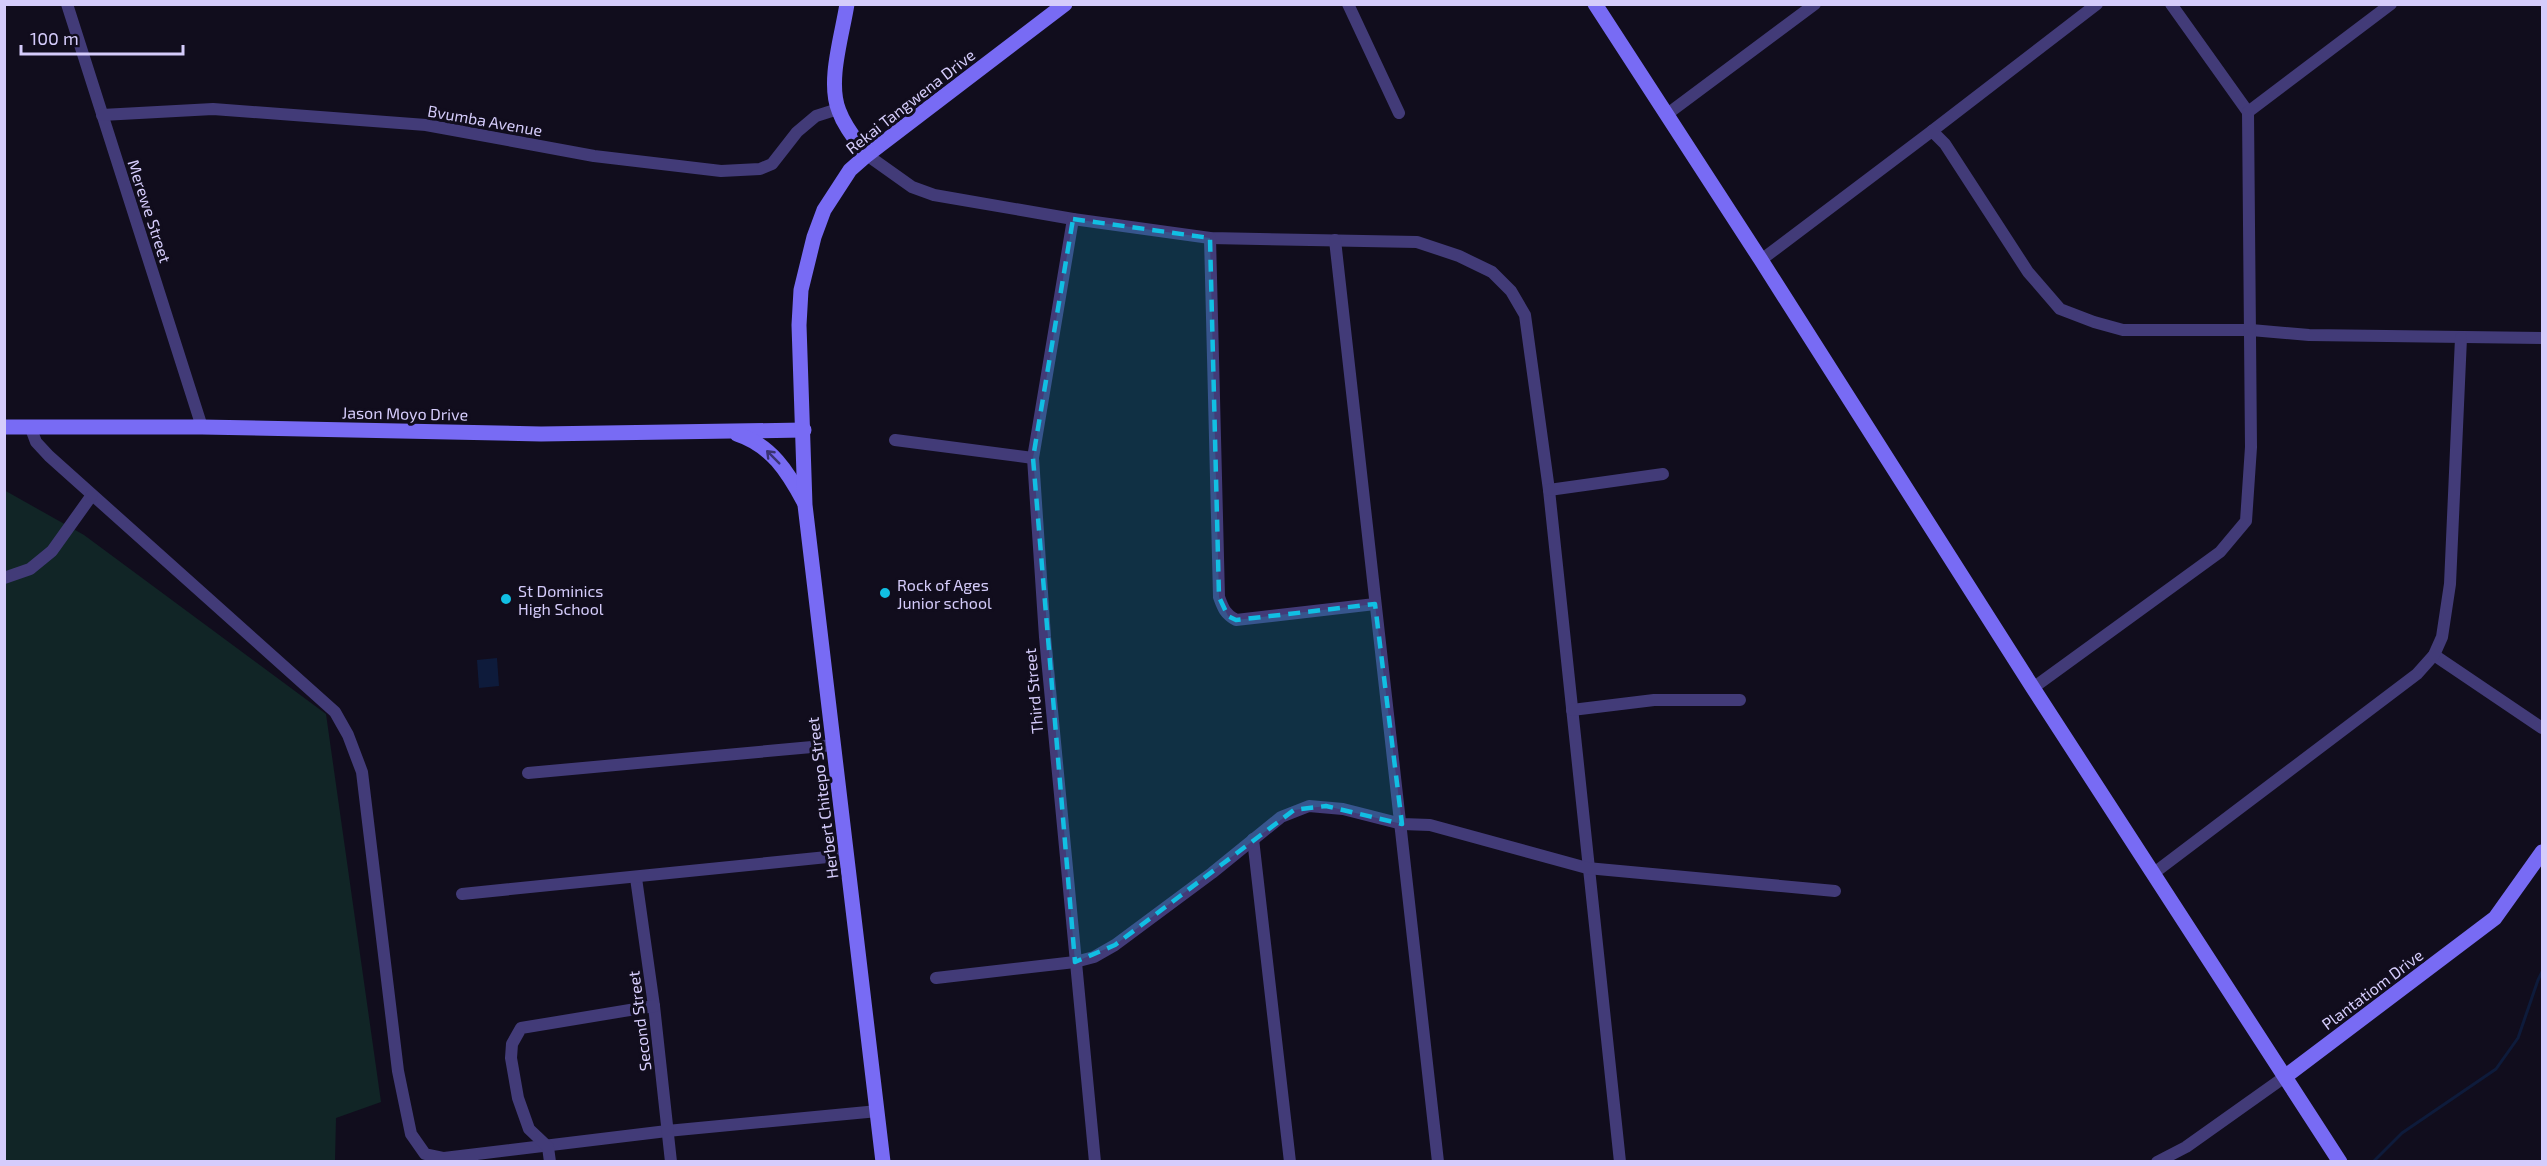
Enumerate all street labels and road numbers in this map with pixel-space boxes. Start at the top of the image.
street label: Rekai Tangwena Drive [842,45,978,157]
street label: Bvumba Avenue [426,101,544,139]
street label: Merewe Street [124,157,176,265]
street label: Jason Moyo Drive [342,402,468,424]
street label: Third Street [1020,647,1046,735]
street label: Herbert Chitepo Street [803,716,841,880]
street label: Plantatiom Drive [2318,945,2426,1033]
street label: Second Street [623,970,655,1072]

